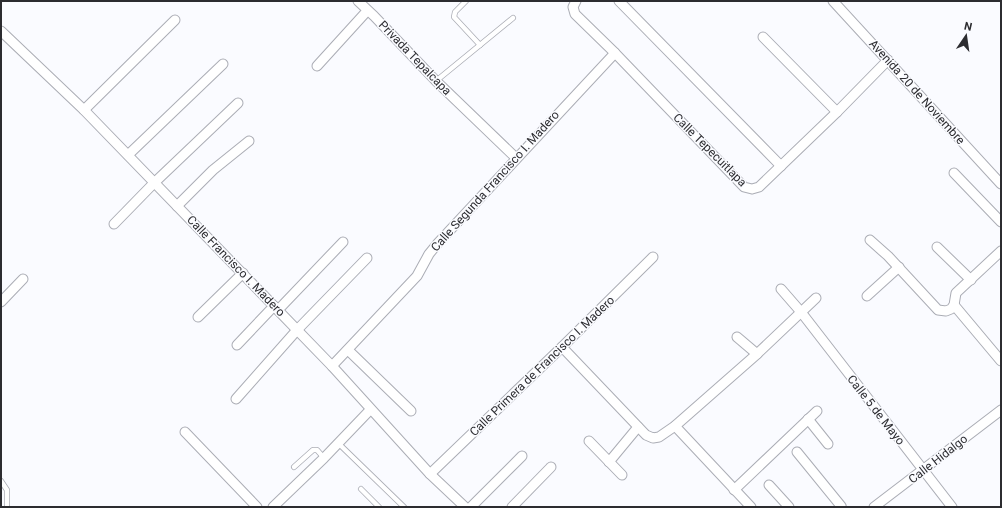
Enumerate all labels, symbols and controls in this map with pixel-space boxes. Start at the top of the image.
north arrow [946,16,986,56]
street label: Privada Tepalcapa [376,18,454,98]
text: N [963,20,974,34]
street label: Avenida 20 de Noviembre [866,37,968,147]
street label: Calle Segunda Francisco I. Madero [428,108,562,254]
street label: Calle Tepecuitlapa [670,110,750,190]
street label: Calle Francisco I. Madero [184,213,288,319]
street label: Calle Primera de Francisco I. Madero [467,293,617,439]
street label: Calle 5 de Mayo [844,372,908,448]
street label: Calle Hidalgo [906,432,970,486]

